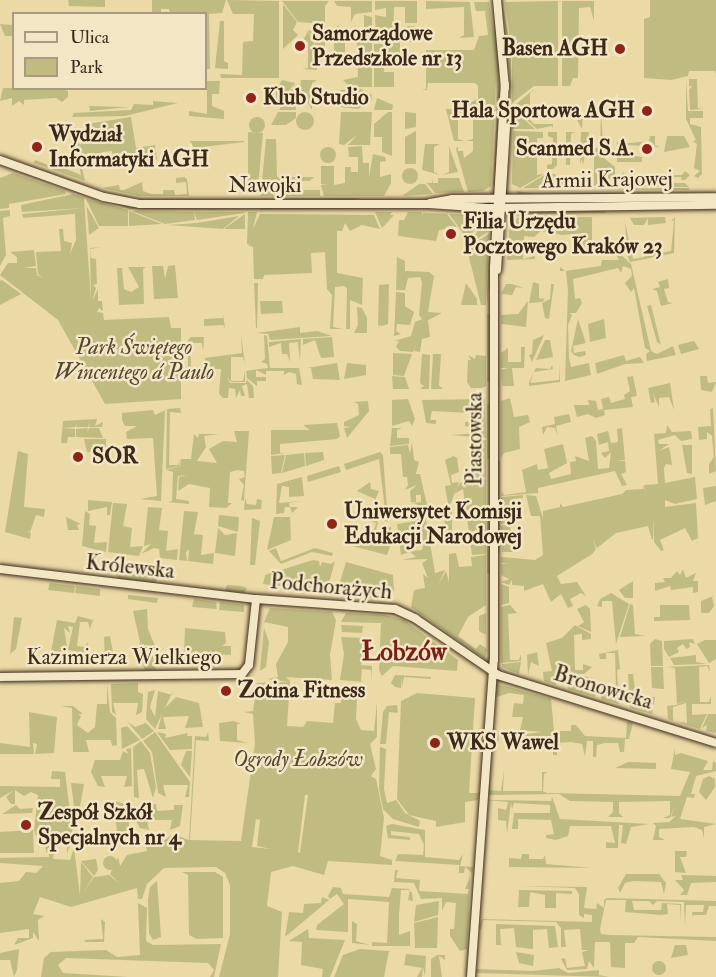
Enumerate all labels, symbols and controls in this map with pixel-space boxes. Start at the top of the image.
legend [12,12,207,90]
place label: Samorządowe Przedszkole nr 13 [312,20,462,72]
text: Ulica [70,26,109,49]
place label: Basen AGH [502,36,608,62]
marker: Samorządowe Przedszkole nr 13 [293,39,307,53]
marker: Basen AGH [613,42,627,56]
text: Park [70,56,103,79]
place label: Klub Studio [263,85,369,111]
marker: Klub Studio [244,91,258,105]
place label: Hala Sportowa AGH [452,98,635,124]
marker: Hala Sportowa AGH [640,104,654,118]
place label: Wydział Informatyki AGH [49,121,209,172]
place label: Scanmed S.A. [516,136,634,162]
marker: Wydział Informatyki AGH [30,140,44,154]
marker: Scanmed S.A. [638,140,656,158]
street label: Armii Krajowej [541,166,673,194]
street label: Nawojki [228,173,302,199]
place label: Filia Urzędu Pocztowego Kraków 23 [463,208,663,260]
marker: Filia Urzędu Pocztowego Kraków 23 [444,227,458,241]
park label: Park Świętego Wincentego á Paulo [54,334,214,386]
street label: Piastowska [462,392,488,486]
place label: SOR [92,444,138,470]
marker: SOR [69,448,87,466]
place label: Uniwersytet Komisji Edukacji Narodowej [344,498,522,550]
marker: Uniwersytet Komisji Edukacji Narodowej [325,517,339,531]
street label: Królewska [84,549,176,585]
street label: Podchorążych [269,569,393,605]
district label: Łobzów [361,637,447,669]
street label: Kazimierza Wielkiego [26,645,222,671]
street label: Bronowicka [550,660,656,716]
place label: Zotina Fitness [238,678,365,704]
marker: Zotina Fitness [219,684,233,698]
place label: WKS Wawel [447,730,559,756]
marker: WKS Wawel [428,736,442,750]
park label: Ogrody Łobzów [233,747,363,773]
place label: Zespół Szkół Specjalnych nr 4 [38,799,181,850]
marker: Zespół Szkół Specjalnych nr 4 [19,818,33,832]

